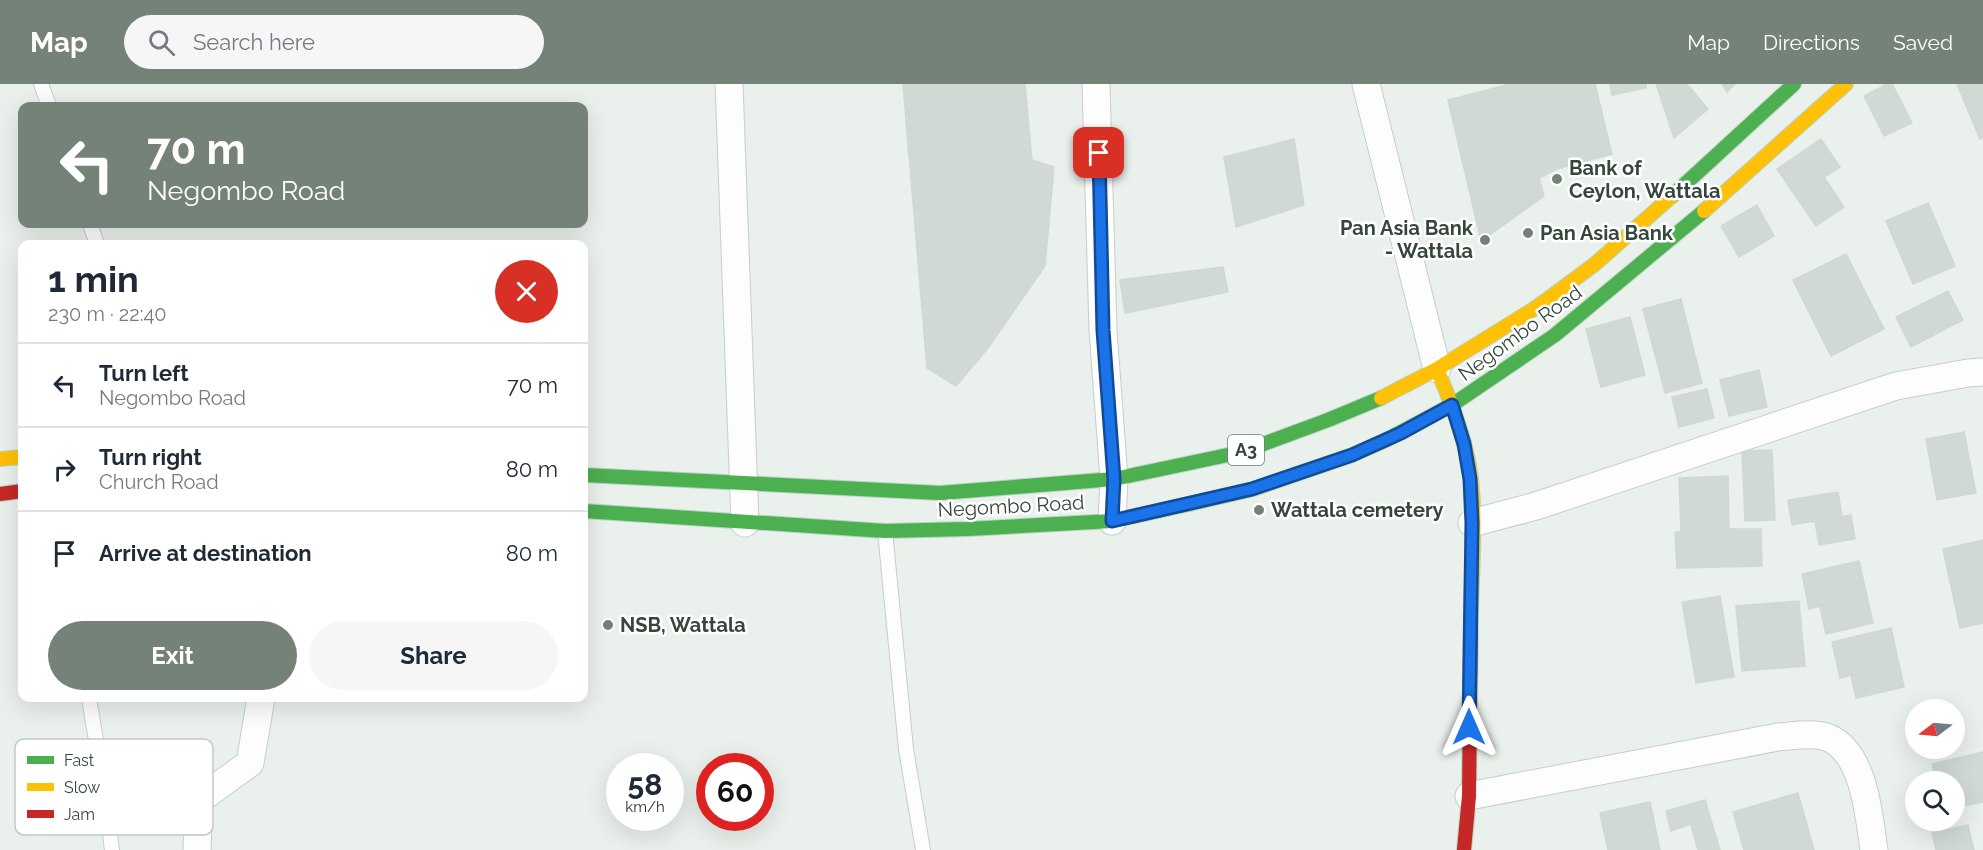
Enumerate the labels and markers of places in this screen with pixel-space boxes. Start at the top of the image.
pin [1073,127,1124,178]
place label: Bank of Ceylon, Wattala [1569,156,1721,203]
marker: Bank of Ceylon, Wattala [1550,172,1564,186]
place label: Pan Asia Bank - Wattala [1340,216,1474,263]
place label: Pan Asia Bank [1540,221,1674,245]
marker: Pan Asia Bank [1521,226,1535,240]
marker: Pan Asia Bank - Wattala [1478,233,1492,247]
place label: Wattala cemetery [1271,498,1444,522]
marker: Wattala cemetery [1252,503,1266,517]
place label: NSB, Wattala [620,613,746,637]
marker: NSB, Wattala [601,618,615,632]

